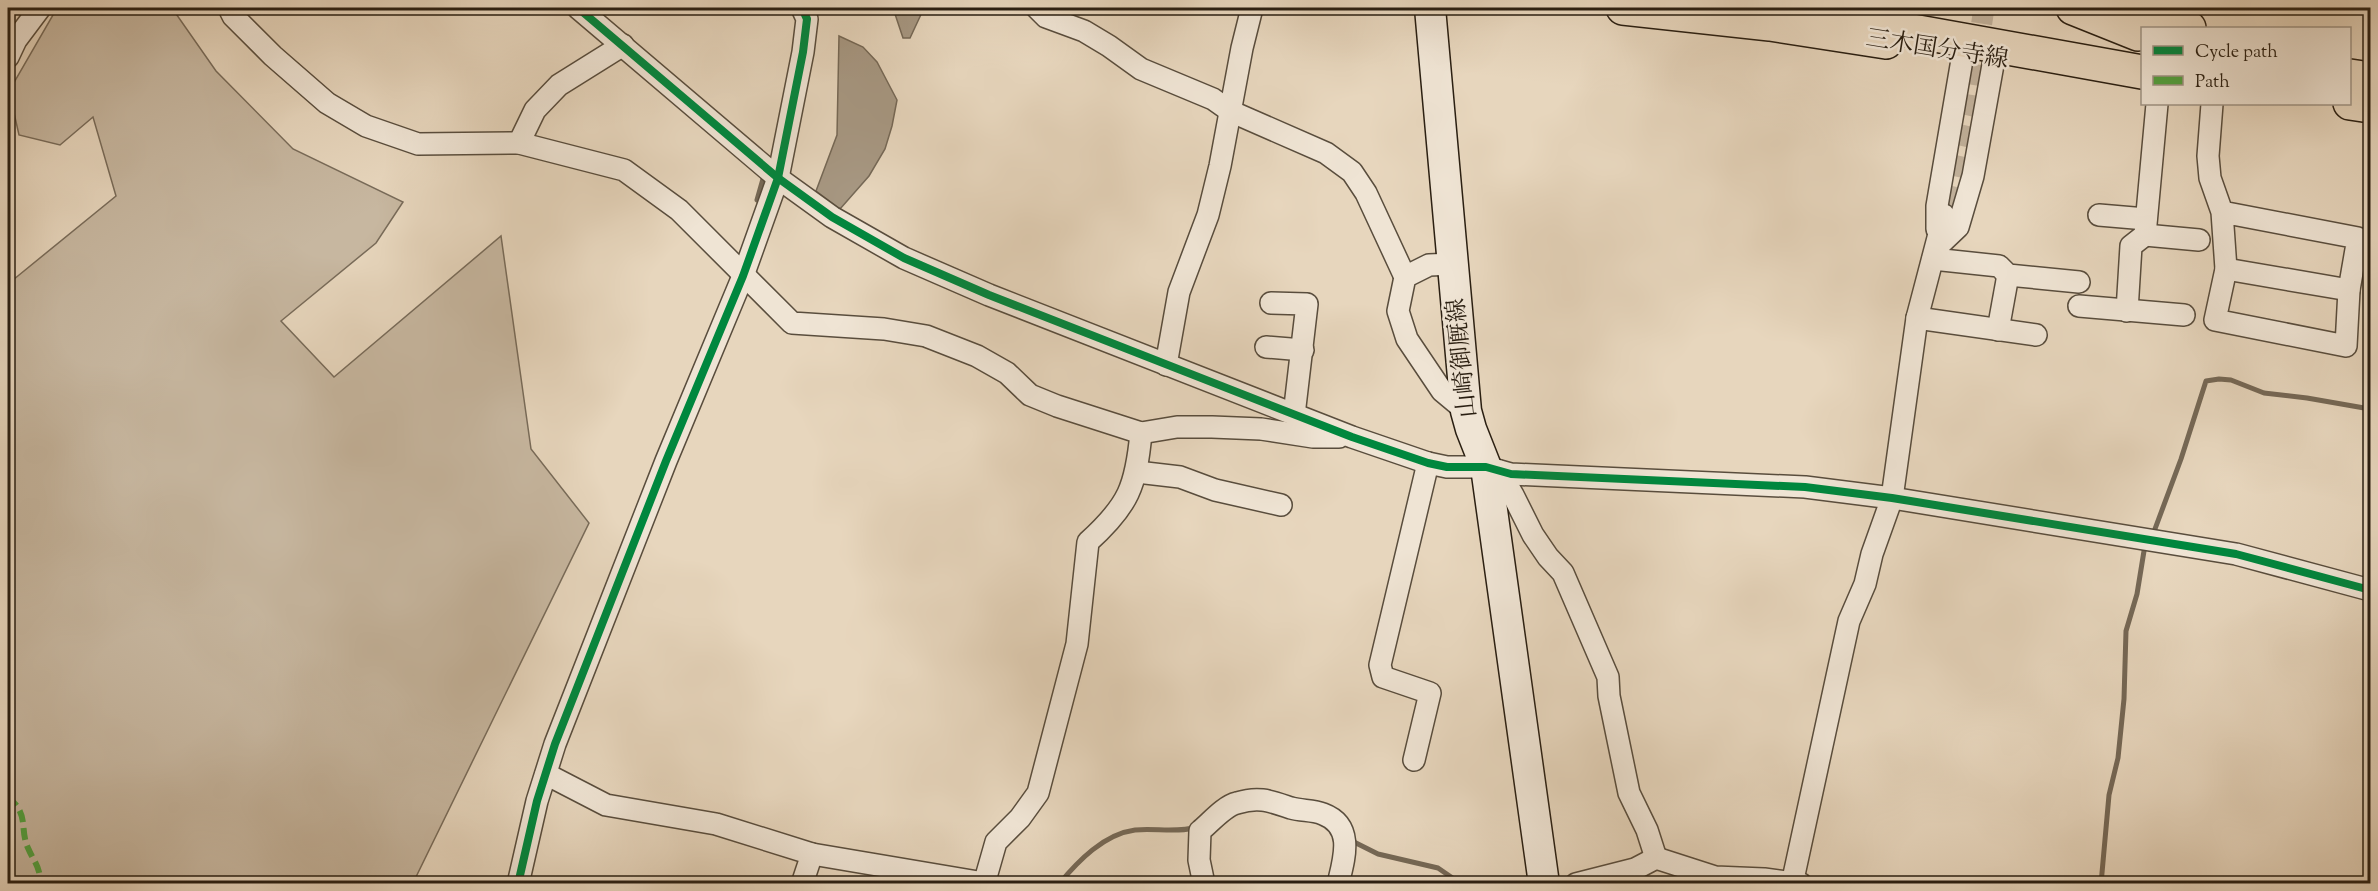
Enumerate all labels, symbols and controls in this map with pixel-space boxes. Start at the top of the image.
street label: 三木国分寺線 [1863,22,2011,78]
legend [2141,27,2351,105]
text: Cycle path [2195,40,2278,66]
text: Path [2195,70,2230,96]
street label: 山崎御厩線 [1440,297,1486,419]

